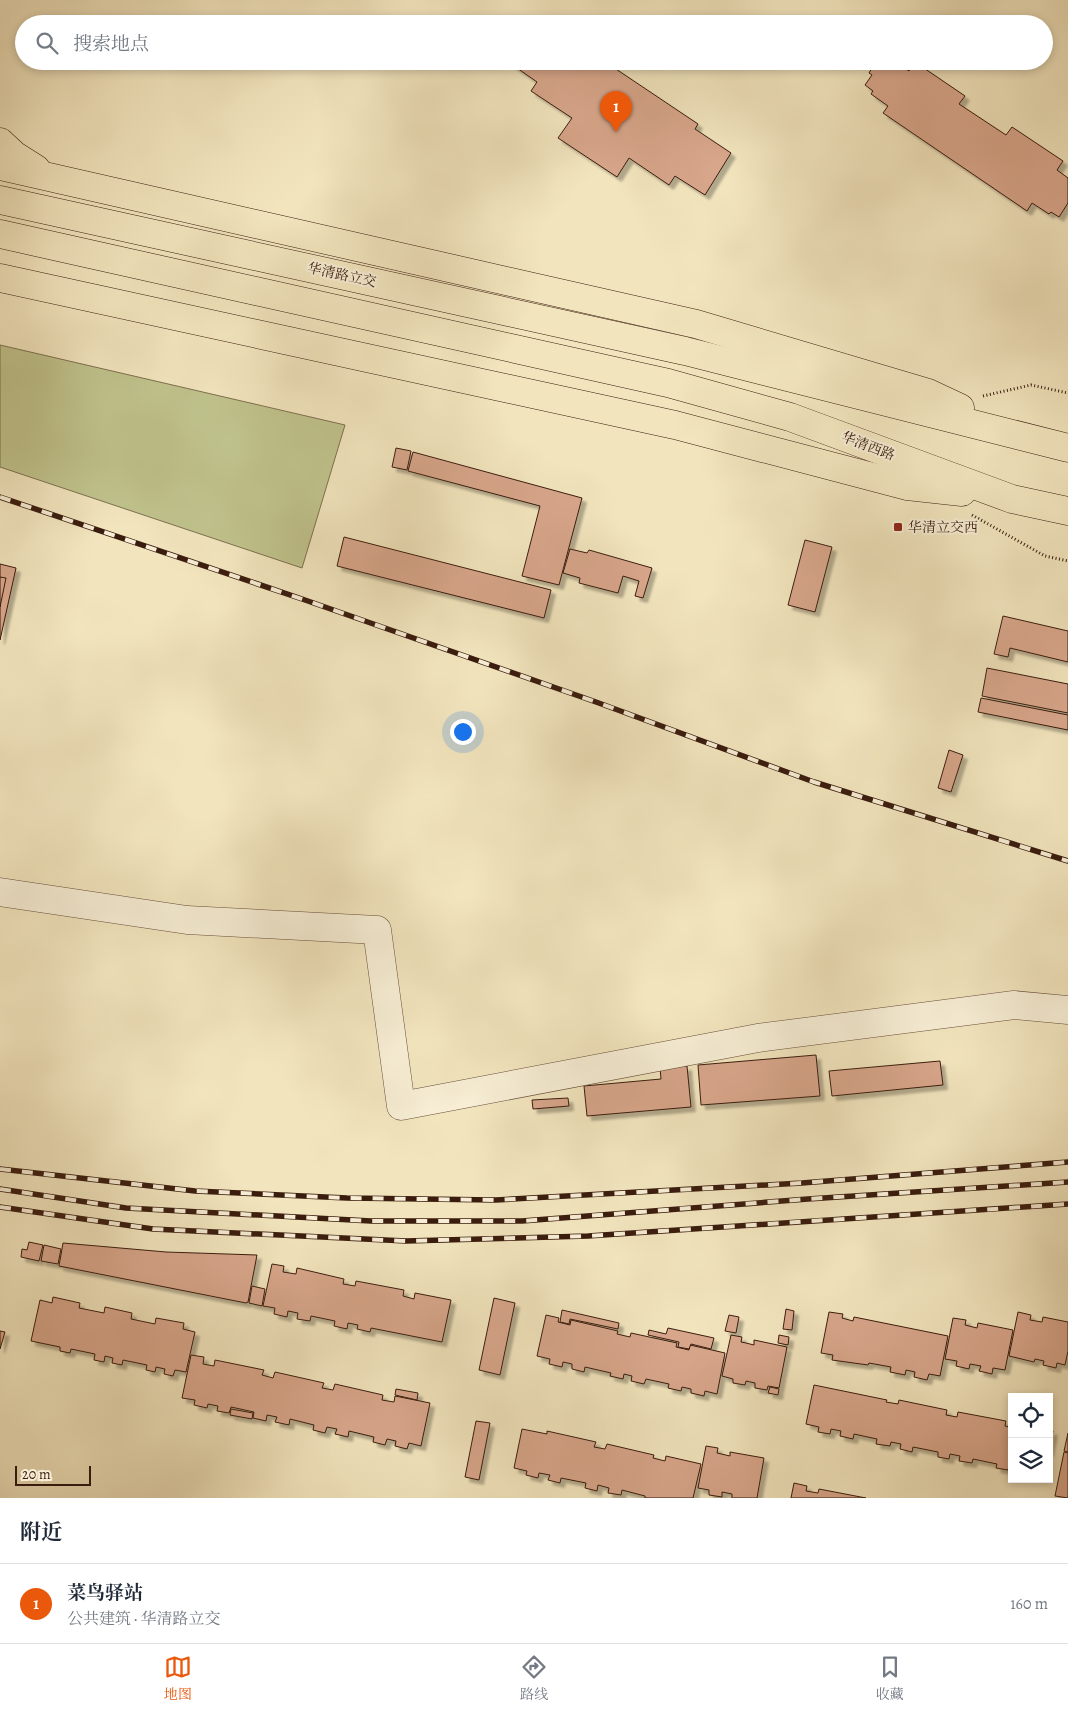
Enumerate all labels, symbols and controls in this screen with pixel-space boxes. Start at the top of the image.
search box [15,15,1053,70]
icon: search [33,29,61,57]
text: 搜索地点 [73,31,149,57]
pin: 1 [600,91,632,132]
street label: 华清路立交 [306,258,378,292]
street label: 华清西路 [838,427,898,465]
place label: 华清立交西 [908,518,978,537]
marker: 华清立交西 [892,521,904,533]
your location [450,719,476,745]
map controls [1008,1393,1053,1483]
button: locate [1008,1393,1053,1438]
button: layers [1008,1438,1053,1483]
scale bar [15,1463,91,1486]
text: 20 m [22,1465,51,1484]
text: 附近 [20,1518,62,1546]
text: 菜鸟驿站 [67,1580,143,1606]
text: 1 [33,1593,39,1615]
text: 160 m [1010,1593,1048,1615]
text: 公共建筑 · 华清路立交 [67,1608,221,1630]
tab: 地图 [164,1653,192,1704]
tab: 路线 [520,1653,548,1704]
tab: 收藏 [876,1653,904,1704]

